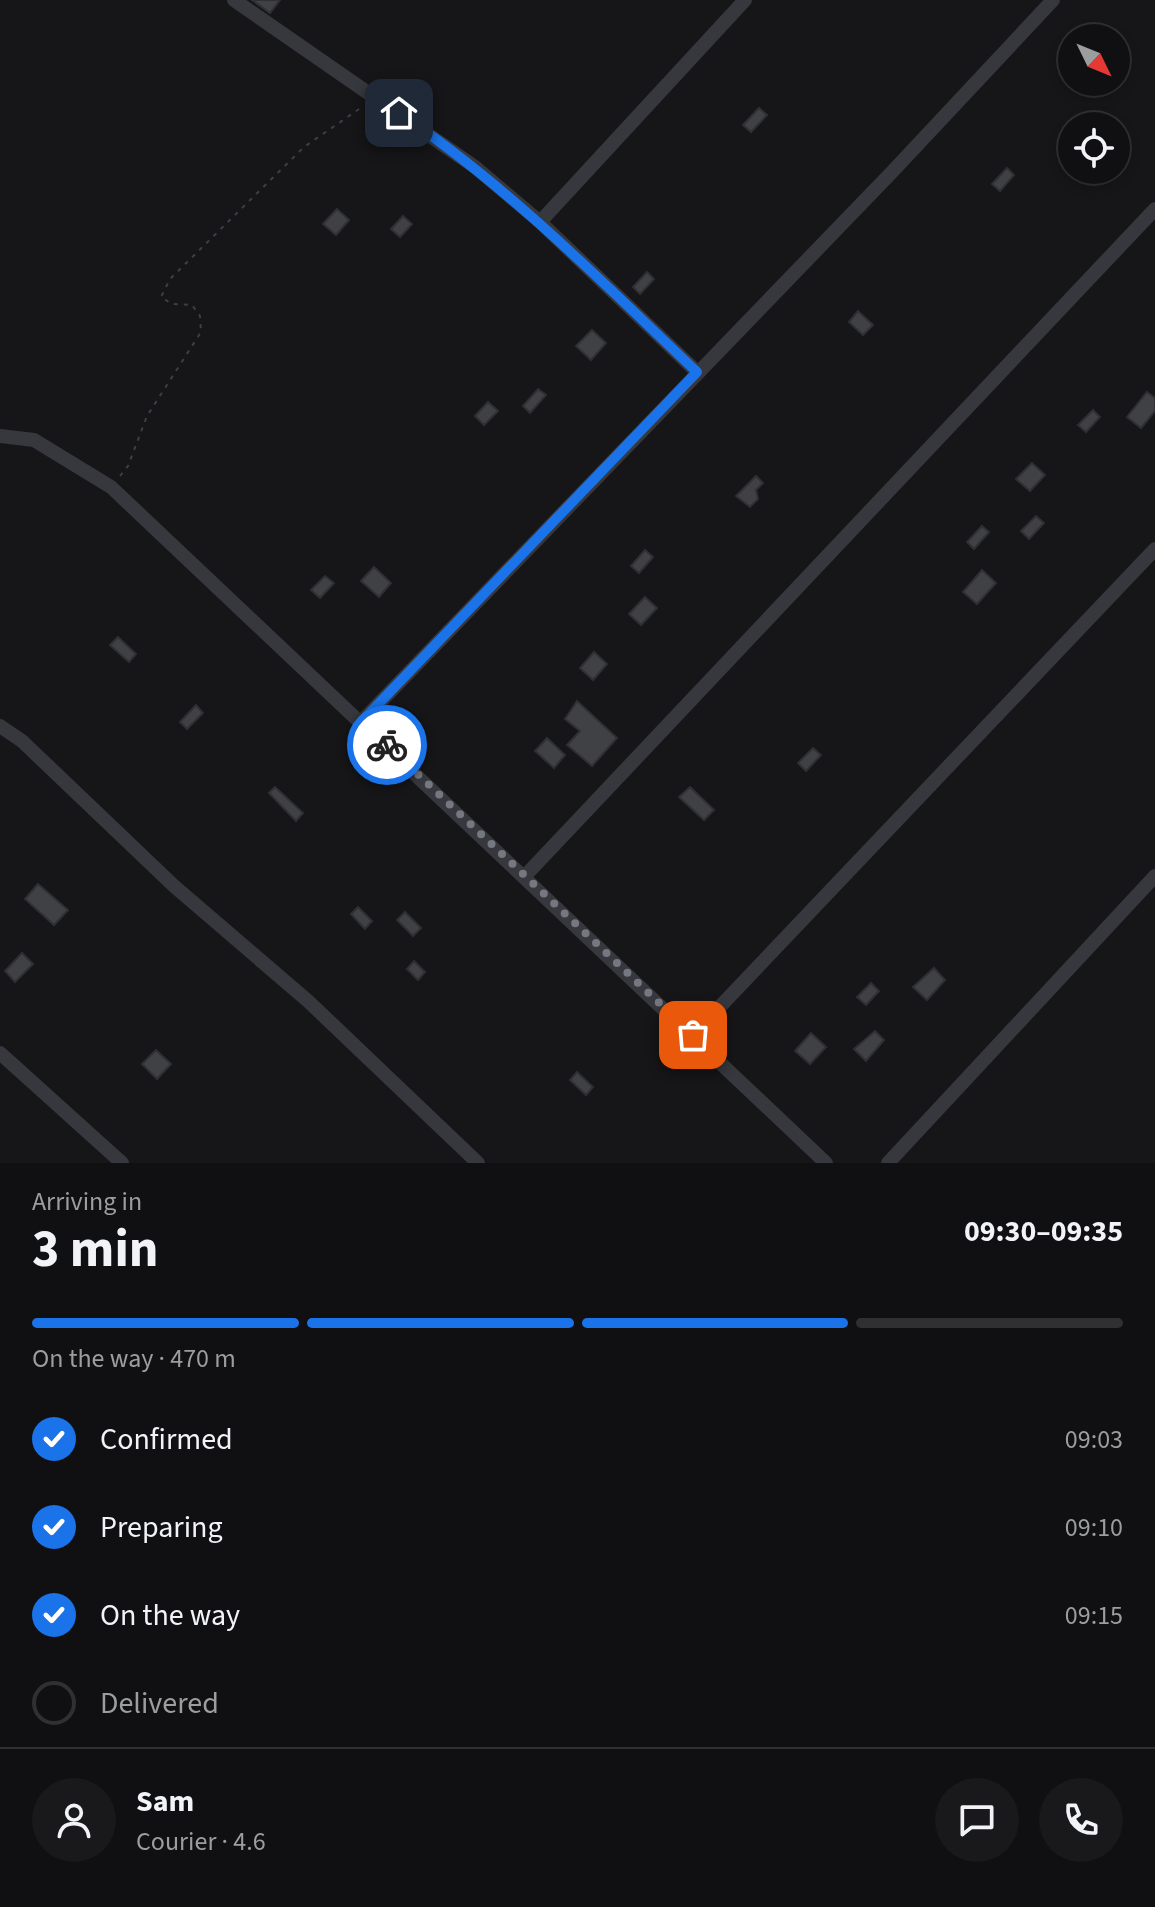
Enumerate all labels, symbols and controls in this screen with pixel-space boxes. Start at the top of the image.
north arrow [1058,24,1130,96]
map controls [1058,24,1130,184]
pin [365,79,433,147]
icon: home [377,91,421,135]
button: locate [1058,112,1130,184]
courier [347,705,427,785]
icon: bike [365,723,409,767]
pin [659,1001,727,1069]
icon: bag [671,1013,715,1057]
text: Arriving in [32,1183,142,1220]
text: 09:30–09:35 [964,1210,1123,1253]
text: 3 min [32,1213,159,1287]
text: On the way · 470 m [32,1340,236,1377]
icon: check [32,1417,76,1461]
text: Confirmed [100,1418,233,1461]
text: 09:03 [1065,1421,1123,1458]
icon: check [32,1505,76,1549]
text: Preparing [100,1506,223,1549]
text: 09:10 [1065,1509,1123,1546]
icon: check [32,1593,76,1637]
text: On the way [100,1594,240,1637]
text: 09:15 [1065,1597,1123,1634]
text: Delivered [100,1682,219,1725]
button: person [32,1778,116,1862]
button: chat [935,1778,1019,1862]
button: phone [1039,1778,1123,1862]
text: Sam [136,1780,194,1823]
text: Courier · 4.6 [136,1823,266,1860]

